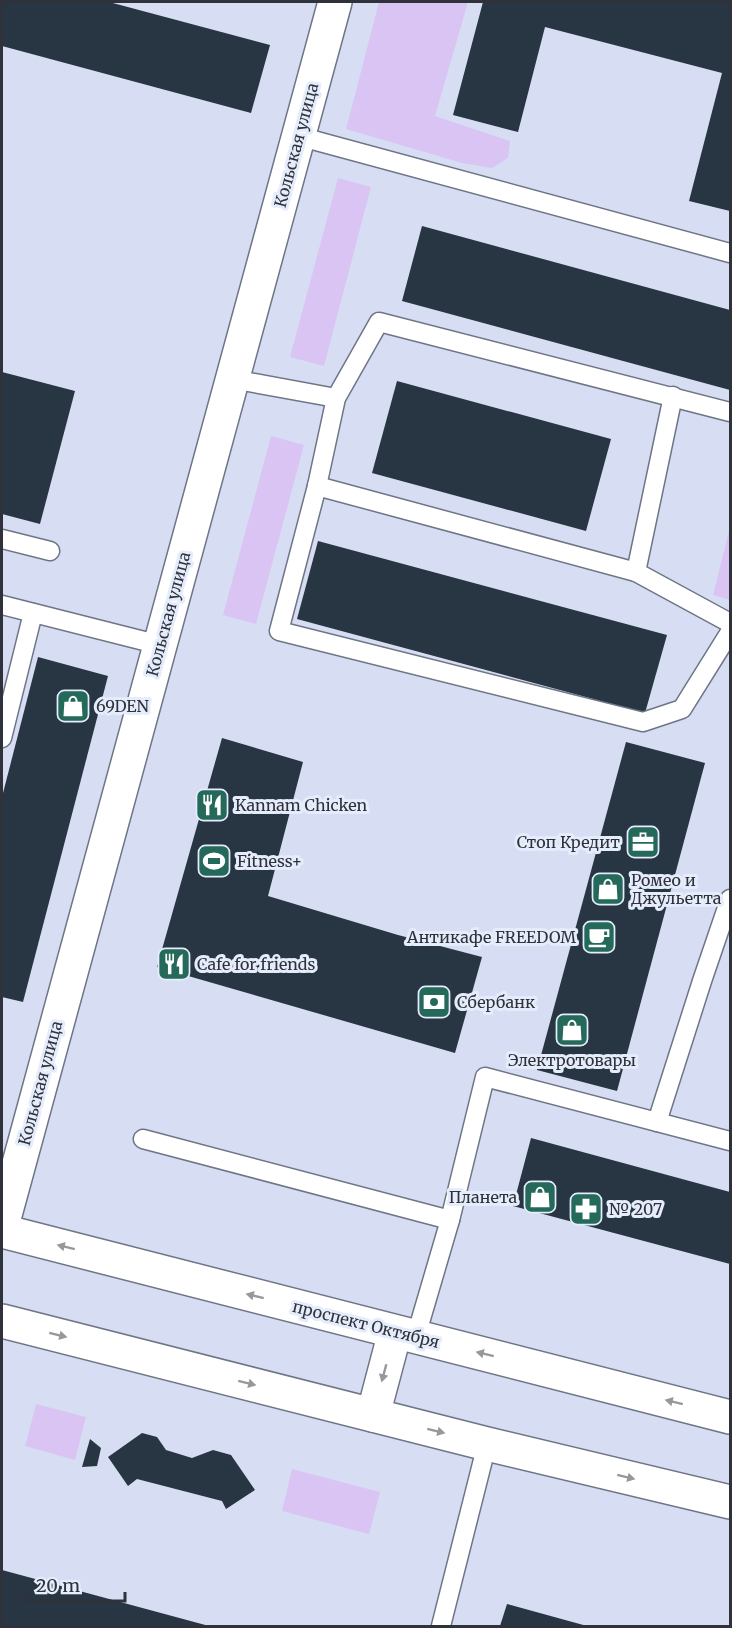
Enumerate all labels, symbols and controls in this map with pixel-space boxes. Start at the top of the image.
street label: Кольская улица [270,80,322,210]
street label: Кольская улица [142,549,194,679]
shop icon: 69DEN [55,688,91,724]
place label: 69DEN [96,696,149,716]
restaurant icon: Kannam Chicken [194,787,230,823]
place label: Kannam Chicken [235,795,368,815]
office icon: Стоп Кредит [625,824,661,860]
place label: Стоп Кредит [517,832,620,852]
sports icon: Fitness+ [196,843,232,879]
place label: Fitness+ [237,851,302,871]
place label: Ромео и Джульетта [631,870,722,908]
shop icon: Ромео и Джульетта [590,871,626,907]
cafe icon: Антикафе FREEDOM [581,919,617,955]
place label: Антикафе FREEDOM [406,927,576,947]
restaurant icon: Cafe for friends [156,946,192,982]
place label: Cafe for friends [197,954,316,974]
bank icon: Сбербанк [416,984,452,1020]
place label: Сбербанк [457,992,535,1012]
shop icon: Электротовары [554,1012,590,1048]
street label: Кольская улица [14,1018,66,1148]
place label: Электротовары [508,1050,636,1070]
shop icon: Планета [522,1179,558,1215]
place label: Планета [449,1187,517,1207]
pharmacy icon: № 207 [568,1191,604,1227]
place label: № 207 [609,1199,662,1219]
one-way arrow [57,1242,75,1251]
one-way arrow [246,1290,264,1300]
street label: проспект Октября [290,1296,442,1352]
one-way arrow [49,1331,67,1341]
one-way arrow [476,1348,494,1358]
one-way arrow [379,1364,388,1382]
one-way arrow [238,1379,256,1388]
one-way arrow [665,1397,683,1406]
one-way arrow [428,1427,446,1436]
one-way arrow [617,1473,635,1483]
scale bar [27,1565,124,1603]
text: 20 m [36,1574,80,1597]

